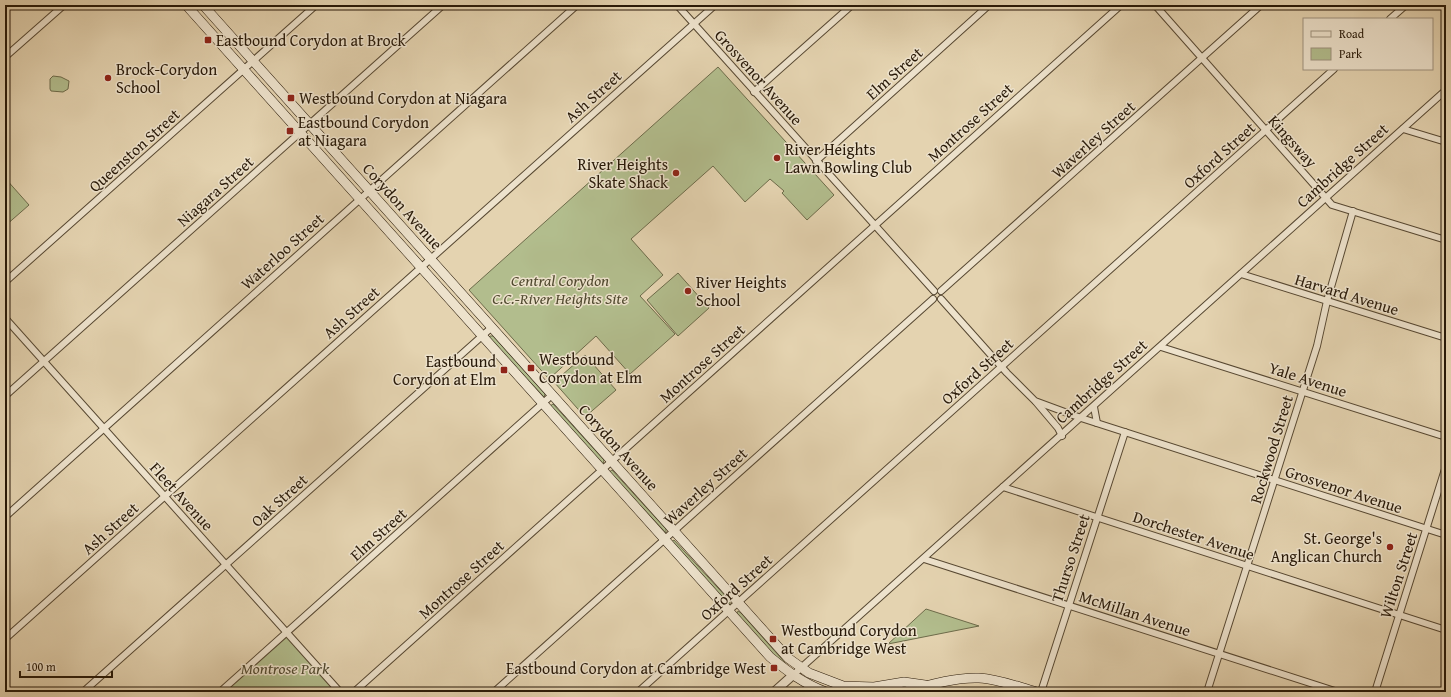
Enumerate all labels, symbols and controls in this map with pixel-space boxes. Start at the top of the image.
legend [1303,18,1433,70]
street label: Grosvenor Avenue [709,24,809,130]
text: Road [1339,25,1365,42]
place label: Eastbound Corydon at Brock [216,28,407,52]
marker: Eastbound Corydon at Brock [203,35,213,45]
street label: Elm Street [860,41,928,105]
text: Park [1339,45,1363,62]
place label: Brock-Corydon School [116,57,217,99]
street label: Ash Street [559,64,627,128]
marker: Brock-Corydon School [103,73,113,83]
street label: Montrose Street [922,77,1019,167]
place label: Westbound Corydon at Niagara [299,86,507,110]
marker: Westbound Corydon at Niagara [286,93,296,103]
street label: Waverley Street [1046,94,1141,183]
street label: Queenston Street [83,102,185,198]
street label: Kingsway [1263,109,1323,173]
place label: Eastbound Corydon at Niagara [298,110,429,152]
street label: Oxford Street [1177,116,1261,194]
street label: Cambridge Street [1291,117,1394,213]
marker: Eastbound Corydon at Niagara [285,126,295,136]
place label: River Heights Lawn Bowling Club [785,137,912,179]
street label: Niagara Street [171,150,259,232]
place label: River Heights Skate Shack [578,152,669,194]
marker: River Heights Lawn Bowling Club [772,153,782,163]
street label: Corydon Avenue [357,157,449,255]
marker: River Heights Skate Shack [671,168,681,178]
street label: Waterloo Street [235,207,329,295]
street label: Harvard Avenue [1292,267,1402,321]
park label: Central Corydon C.C.-River Heights Site [492,268,628,310]
place label: River Heights School [696,270,786,312]
street label: Ash Street [317,280,385,344]
marker: River Heights School [683,286,693,296]
street label: Montrose Street [654,318,751,408]
street label: Oxford Street [935,332,1019,410]
street label: Cambridge Street [1050,333,1153,429]
place label: Westbound Corydon at Elm [539,347,642,389]
place label: Eastbound Corydon at Elm [393,349,496,391]
street label: Yale Avenue [1266,355,1350,403]
marker: Westbound Corydon at Elm [526,363,536,373]
marker: Eastbound Corydon at Elm [499,365,509,375]
street label: Rockwood Street [1243,391,1299,506]
street label: Corydon Avenue [573,398,665,496]
street label: Waverley Street [658,441,753,530]
street label: Fleet Avenue [144,456,220,536]
street label: Grosvenor Avenue [1282,459,1406,519]
street label: Oak Street [245,468,313,532]
street label: Ash Street [76,496,144,560]
street label: Elm Street [344,502,412,566]
street label: Dorchester Avenue [1130,504,1258,566]
street label: Thurso Street [1044,510,1096,605]
place label: St. George's Anglican Church [1271,526,1382,568]
street label: Wilton Street [1373,528,1423,621]
street label: Montrose Street [413,534,510,624]
marker: St. George's Anglican Church [1385,542,1395,552]
street label: Oxford Street [694,548,778,626]
street label: McMillan Avenue [1076,584,1194,642]
place label: Westbound Corydon at Cambridge West [781,618,917,660]
marker: Westbound Corydon at Cambridge West [768,634,778,644]
scale bar [20,653,112,679]
park label: Montrose Park [241,656,330,680]
place label: Eastbound Corydon at Cambridge West [506,656,766,680]
text: 100 m [26,658,56,675]
marker: Eastbound Corydon at Cambridge West [769,663,779,673]

